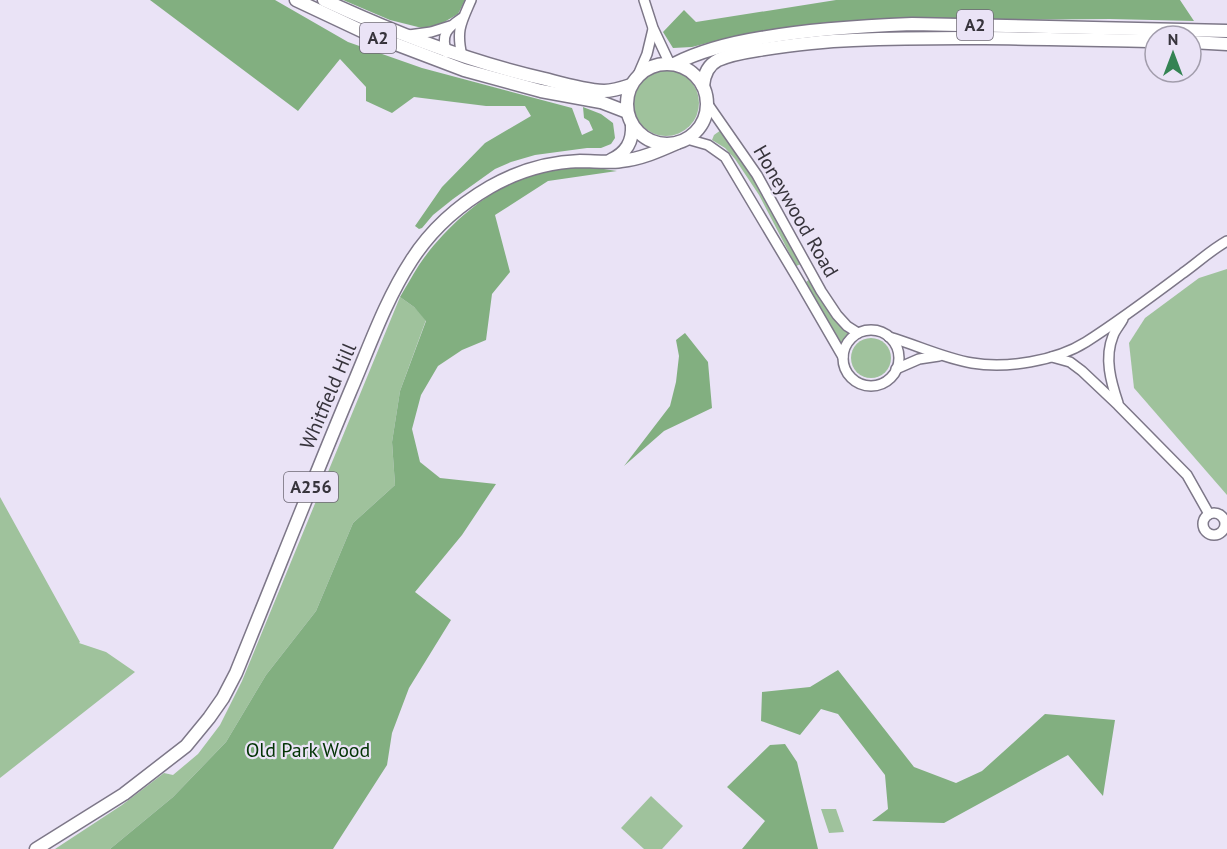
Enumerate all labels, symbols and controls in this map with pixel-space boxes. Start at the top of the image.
road number: A2 [957,10,993,40]
road number: A2 [360,23,396,53]
north arrow [1143,24,1203,84]
text: N [1168,29,1178,49]
street label: Honeywood Road [748,140,844,282]
street label: Whitfield Hill [294,339,362,453]
road number: A256 [284,472,338,502]
park label: Old Park Wood [246,737,370,763]

